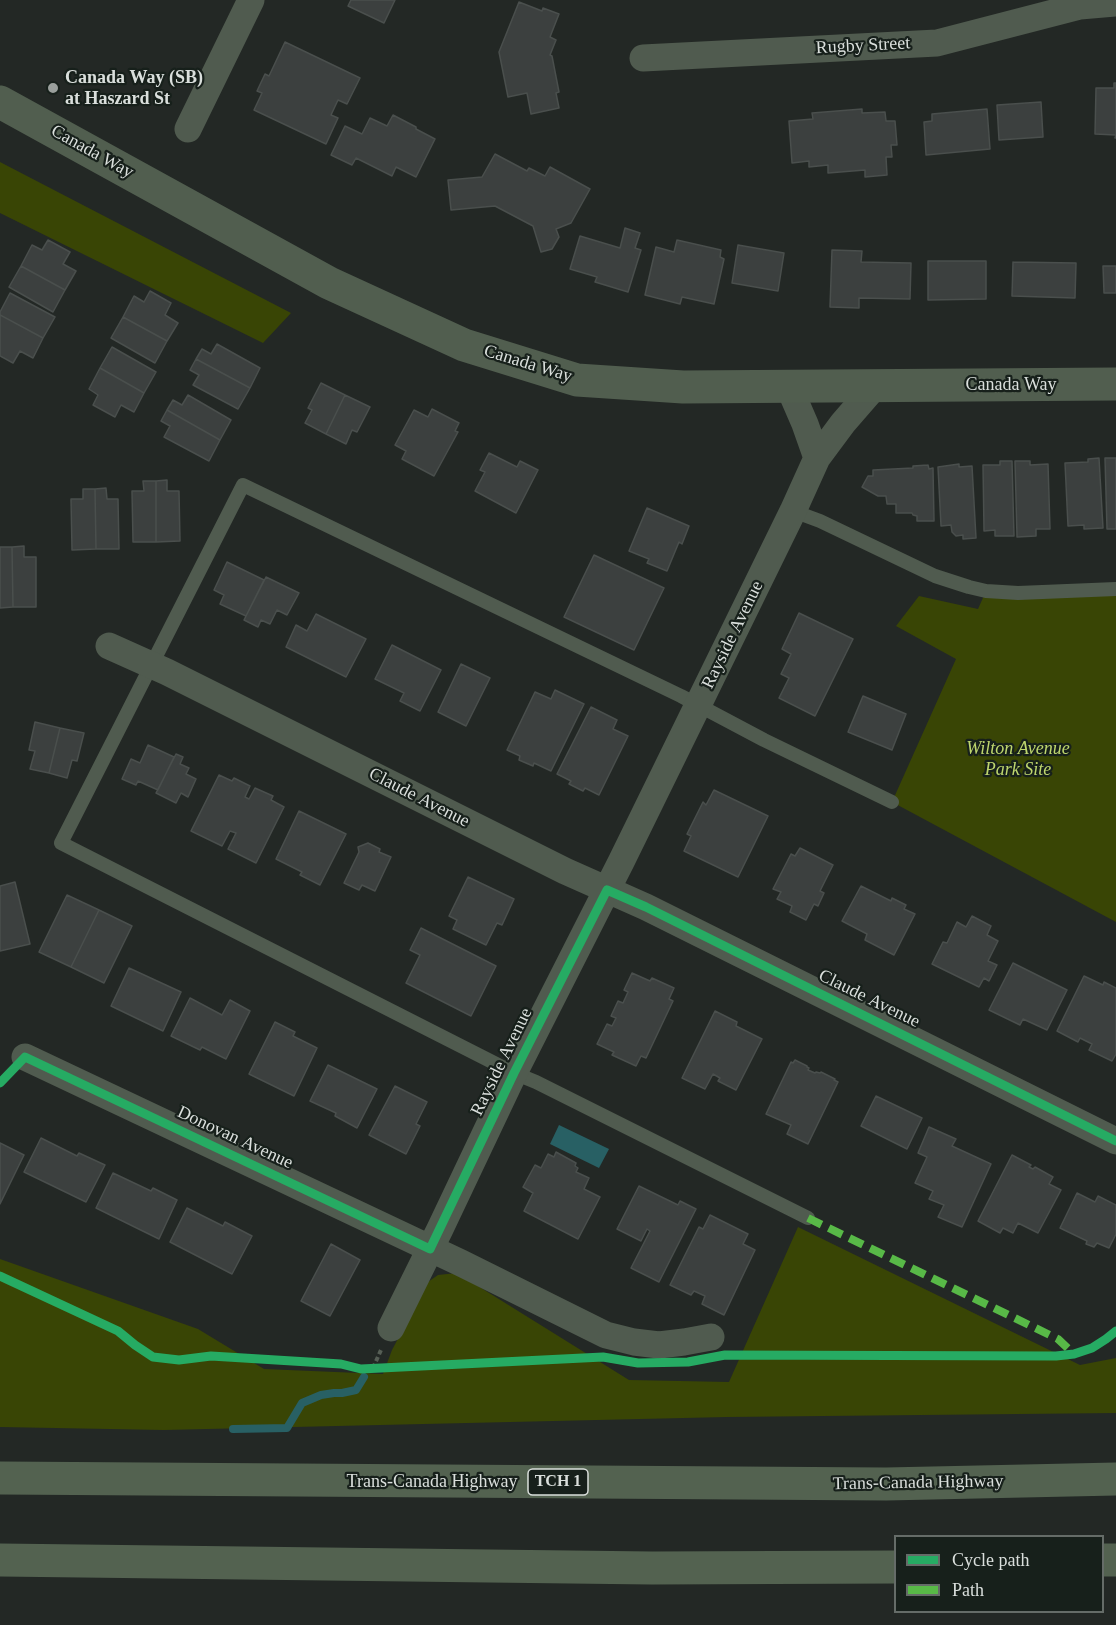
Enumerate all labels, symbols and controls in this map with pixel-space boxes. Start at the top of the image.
street label: Rugby Street [815,33,911,59]
place label: Canada Way (SB) at Haszard St [65,67,203,110]
marker: Canada Way (SB) at Haszard St [46,81,60,95]
street label: Canada Way [47,120,137,184]
street label: Canada Way [481,340,575,388]
street label: Canada Way [965,374,1057,396]
street label: Rayside Avenue [698,578,768,692]
park label: Wilton Avenue Park Site [966,738,1070,780]
street label: Claude Avenue [365,763,473,833]
street label: Claude Avenue [815,965,923,1033]
street label: Rayside Avenue [467,1005,537,1119]
street label: Donovan Avenue [174,1102,296,1174]
road number: TCH 1 [528,1469,588,1495]
street label: Trans-Canada Highway [347,1471,517,1493]
street label: Trans-Canada Highway [832,1471,1004,1495]
legend [894,1535,1104,1613]
text: Cycle path [952,1550,1029,1570]
text: Path [952,1580,984,1600]

